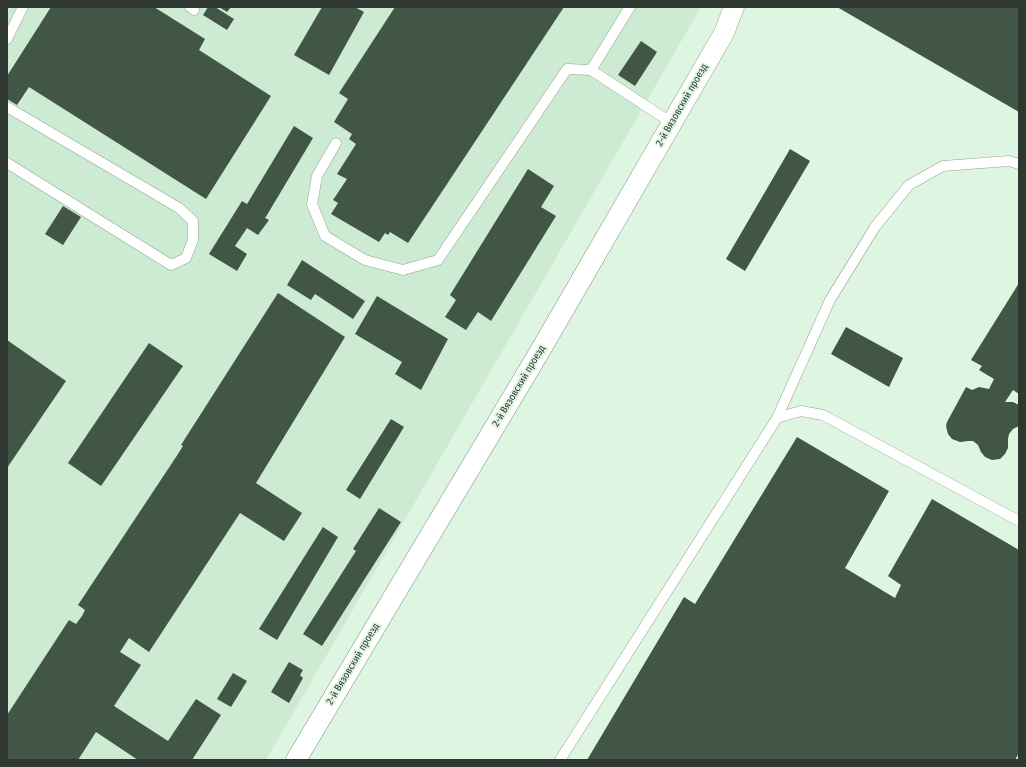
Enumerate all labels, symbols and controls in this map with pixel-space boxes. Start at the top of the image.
street label: 2-й Вязовский проезд [654,62,710,148]
street label: 2-й Вязовский проезд [490,343,548,429]
street label: 2-й Вязовский проезд [324,621,382,707]

